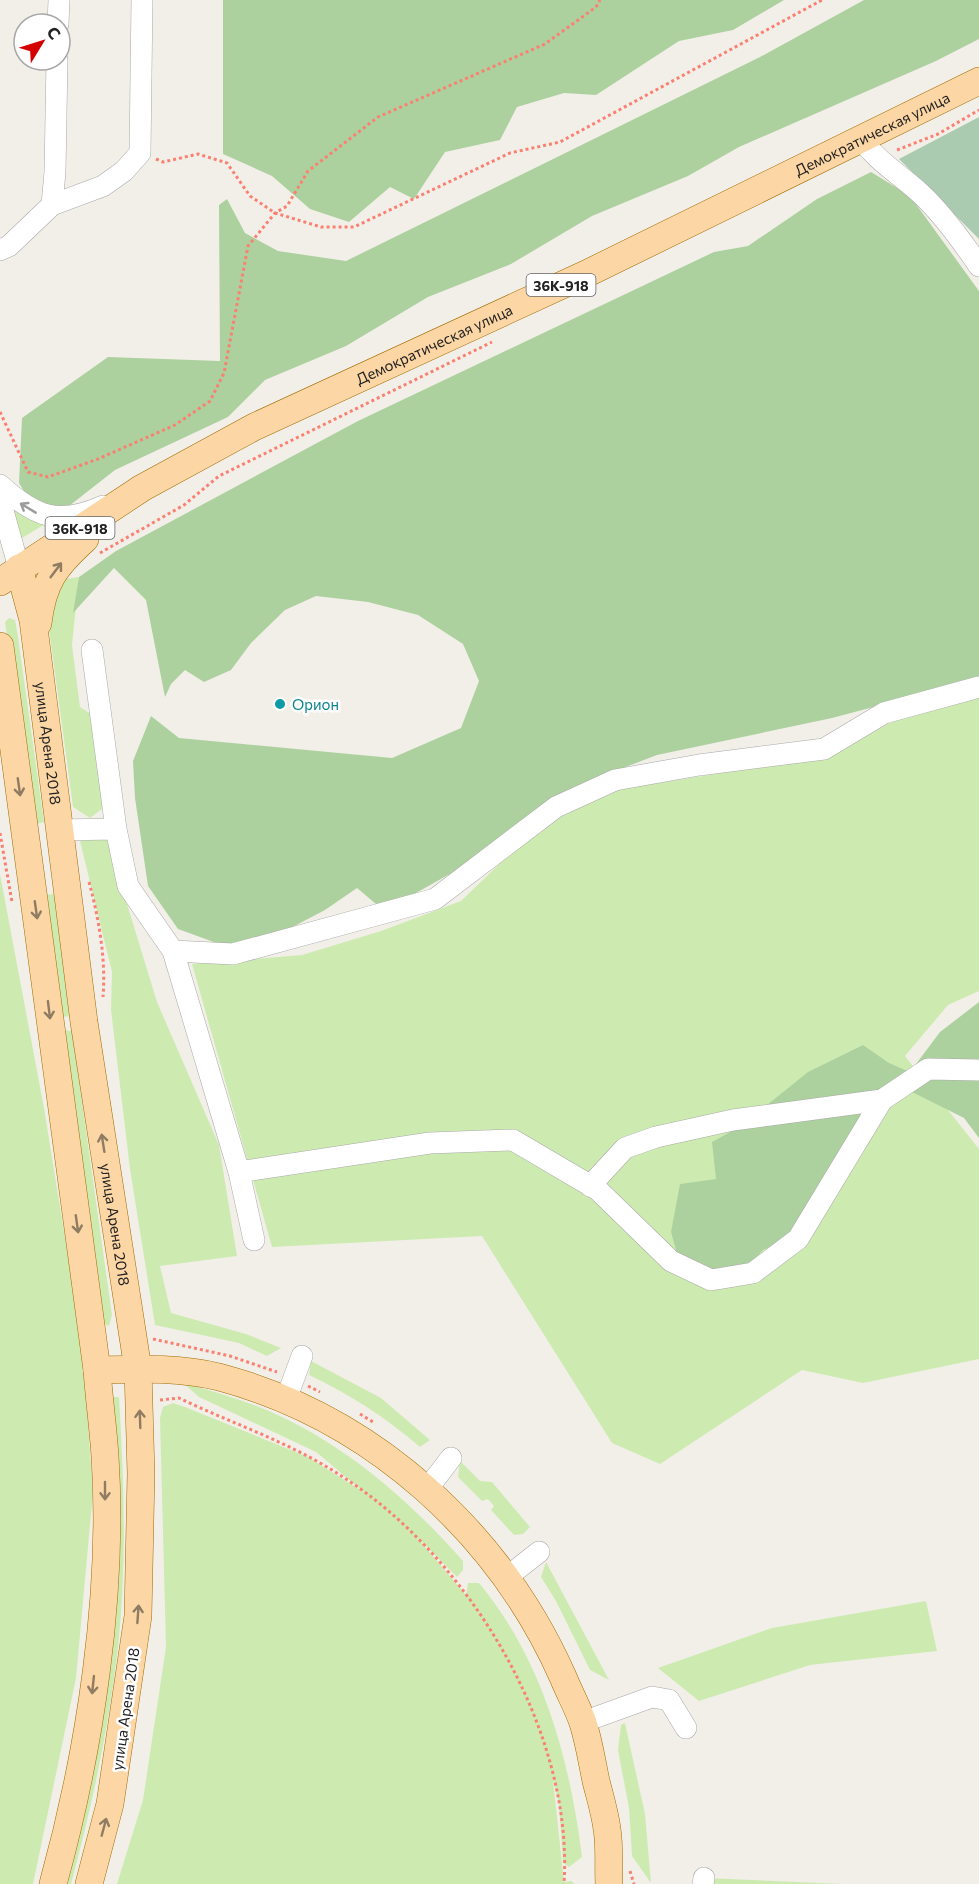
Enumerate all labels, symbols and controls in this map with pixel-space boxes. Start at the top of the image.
north arrow [12,12,72,72]
text: С [43,22,65,43]
street label: Демократическая улица [791,88,952,179]
road number: 36К-918 [526,274,596,296]
street label: Демократическая улица [353,300,515,388]
one-way arrow [20,502,37,514]
road number: 36К-918 [46,517,115,539]
one-way arrow [49,562,62,578]
street label: улица Арена 2018 [32,681,65,806]
place label: Орион [292,695,339,713]
marker: Орион [273,697,287,711]
one-way arrow [13,777,24,797]
one-way arrow [31,899,42,919]
one-way arrow [44,1000,55,1019]
one-way arrow [98,1134,109,1153]
street label: улица Арена 2018 [97,1162,134,1287]
one-way arrow [72,1214,83,1234]
one-way arrow [134,1410,145,1430]
one-way arrow [99,1480,111,1500]
one-way arrow [132,1605,143,1625]
street label: улица Арена 2018 [107,1646,143,1772]
one-way arrow [87,1675,98,1694]
one-way arrow [99,1818,110,1837]

